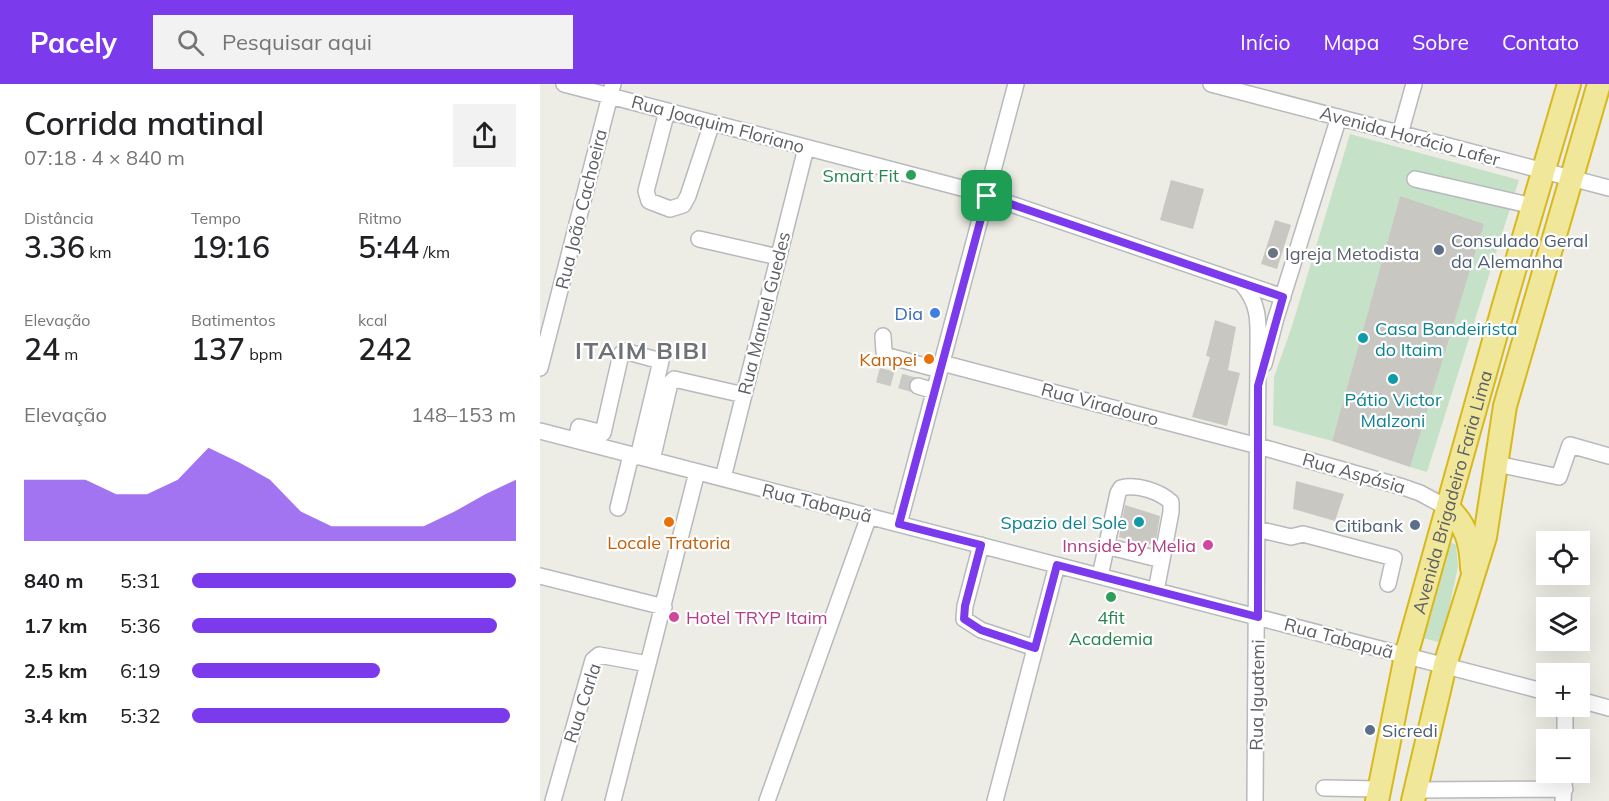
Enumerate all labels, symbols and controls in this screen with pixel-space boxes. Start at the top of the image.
search box [153,15,573,69]
text: Pacely [30,25,117,60]
icon: search [174,26,207,59]
text: Pesquisar aqui [222,28,372,56]
text: Início [1240,29,1290,55]
text: Mapa [1323,29,1379,55]
text: Sobre [1412,29,1469,55]
text: Contato [1502,29,1579,55]
street label: Rua Joaquim Floriano [629,90,807,158]
street label: Avenida Horácio Lafer [1317,101,1503,171]
text: Corrida matinal [24,102,264,143]
button: share [453,104,516,167]
street label: Rua João Cachoeira [550,127,612,291]
text: 07:18 · 4 × 840 m [24,145,185,170]
place label: Smart Fit [822,164,899,187]
marker: Smart Fit [904,168,918,182]
pin [961,170,1012,221]
icon: arrive [970,179,1003,212]
text: Distância [24,208,94,228]
text: Tempo [191,208,241,228]
text: Ritmo [358,208,402,228]
text: 3.36 [24,228,85,266]
text: 19:16 [191,228,270,266]
text: 5:44 [358,228,419,266]
street label: Rua Manuel Guedes [733,229,795,397]
place label: Consulado Geral da Alemanha [1451,229,1588,273]
text: km [85,242,112,262]
text: /km [419,242,450,262]
place label: Igreja Metodista [1285,242,1419,265]
marker: Consulado Geral da Alemanha [1432,243,1446,257]
marker: Igreja Metodista [1266,246,1280,260]
place label: Dia [894,302,923,325]
marker: Dia [928,306,942,320]
text: Elevação [24,310,90,330]
text: Batimentos [191,310,276,330]
text: kcal [358,310,387,330]
place label: Casa Bandeirista do Itaim [1375,317,1517,361]
text: 24 [24,330,60,368]
text: 137 [191,330,245,368]
text: 242 [358,330,412,368]
marker: Casa Bandeirista do Itaim [1356,331,1370,345]
district label: ITAIM BIBI [575,335,709,365]
text: m [60,344,78,364]
text: bpm [245,344,282,364]
place label: Kanpei [859,348,917,371]
marker: Kanpei [922,352,936,366]
street label: Avenida Brigadeiro Faria Lima [1407,368,1497,617]
marker: Pátio Victor Malzoni [1386,372,1400,386]
street label: Rua Viradouro [1039,377,1161,431]
place label: Pátio Victor Malzoni [1345,388,1442,432]
text: Elevação [24,402,107,427]
text: 148–153 m [411,402,516,427]
street label: Rua Aspásia [1300,447,1408,499]
street label: Rua Tabapuã [760,478,874,528]
place label: Spazio del Sole [1000,511,1127,534]
place label: Citibank [1334,514,1404,537]
marker: Locale Tratoria [662,515,676,529]
marker: Spazio del Sole [1132,515,1146,529]
marker: Citibank [1408,518,1422,532]
place label: Locale Tratoria [607,531,731,554]
map controls [1536,531,1590,783]
button: locate [1536,531,1590,585]
place label: Innside by Melia [1062,534,1196,557]
marker: Innside by Melia [1201,538,1215,552]
text: 840 m [24,568,83,593]
text: 5:31 [120,568,161,593]
marker: 4fit Academia [1104,590,1118,604]
button: layers [1536,597,1590,651]
place label: Hotel TRYP Itaim [686,606,828,629]
place label: 4fit Academia [1069,606,1153,650]
marker: Hotel TRYP Itaim [667,610,681,624]
street label: Rua Tabapuã [1282,612,1396,664]
text: 1.7 km [24,613,87,638]
text: 5:36 [120,613,161,638]
street label: Rua Iguatemi [1245,639,1269,751]
text: 2.5 km [24,658,87,683]
text: 6:19 [120,658,161,683]
street label: Rua Carla [558,660,606,746]
button: + [1536,663,1590,717]
text: 3.4 km [24,703,87,728]
text: 5:32 [120,703,161,728]
place label: Sicredi [1382,719,1438,742]
marker: Sicredi [1363,723,1377,737]
button: − [1536,729,1590,783]

